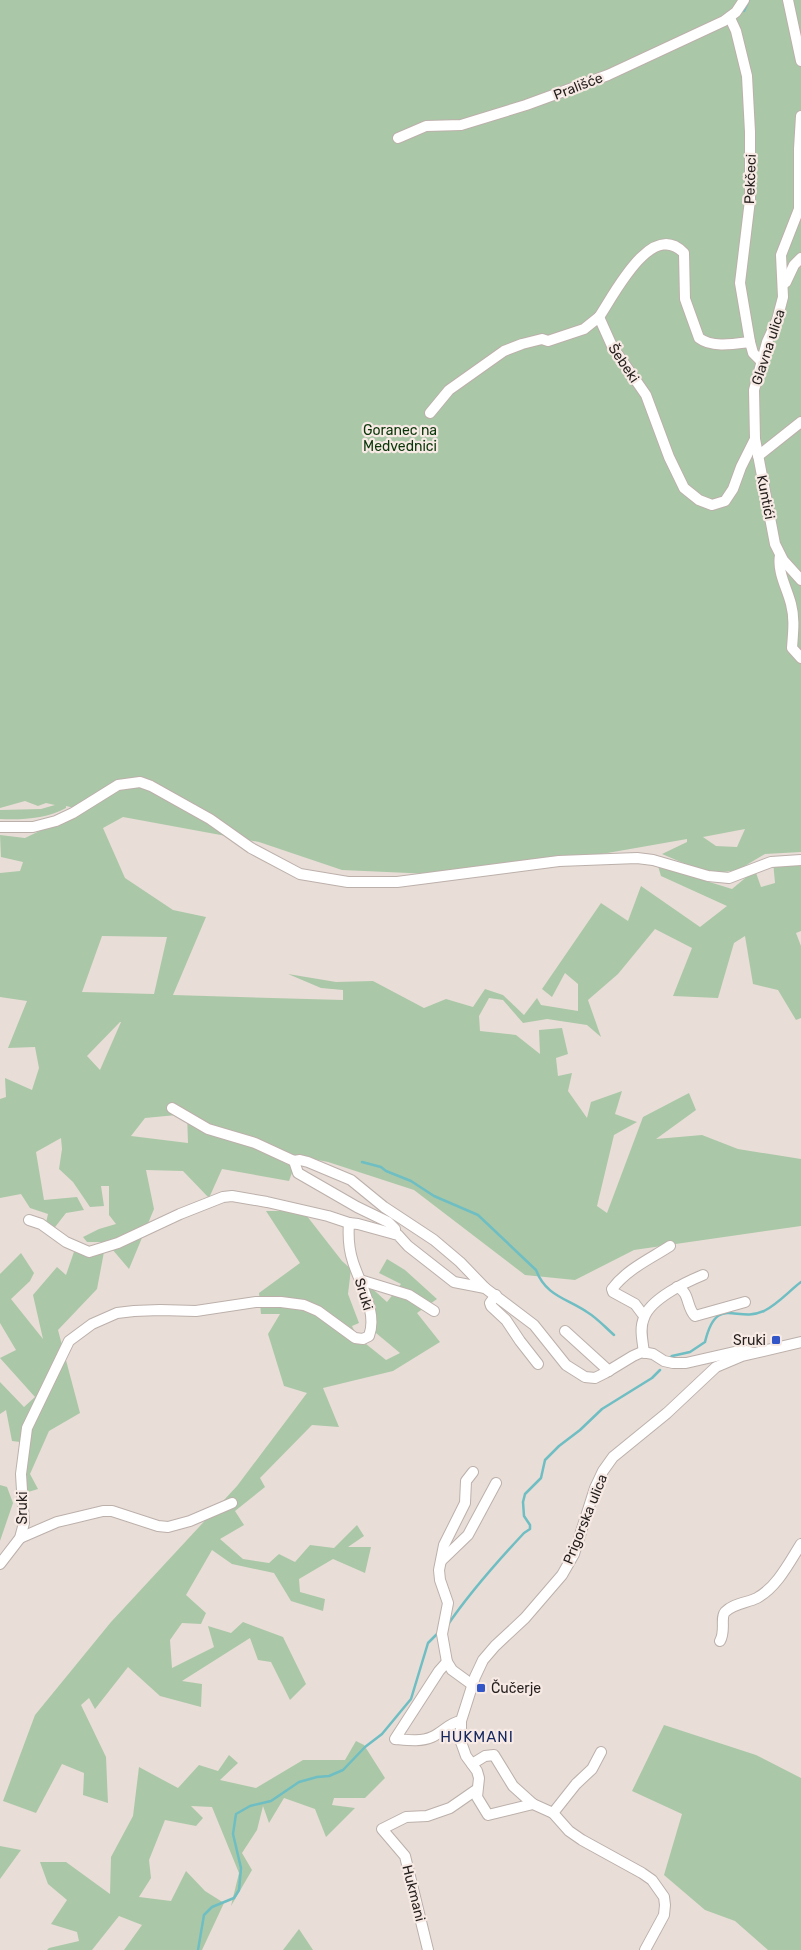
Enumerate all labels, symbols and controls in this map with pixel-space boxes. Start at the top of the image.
street label: Prališće [551,69,605,104]
street label: Pekčeci [741,154,760,204]
street label: Glavna ulica [748,307,789,387]
street label: Šebeki [604,340,644,386]
park label: Goranec na Medvednici [363,422,437,455]
street label: Kuntići [753,473,778,521]
street label: Sruki [351,1276,376,1312]
place label: Sruki [733,1332,766,1349]
marker: Sruki [770,1334,782,1346]
street label: Prigorska ulica [560,1472,611,1567]
street label: Sruki [14,1491,31,1525]
place label: Čučerje [491,1679,541,1697]
marker: Čučerje [475,1682,487,1694]
district label: HUKMANI [440,1728,514,1746]
street label: Hukmani [398,1863,429,1923]

